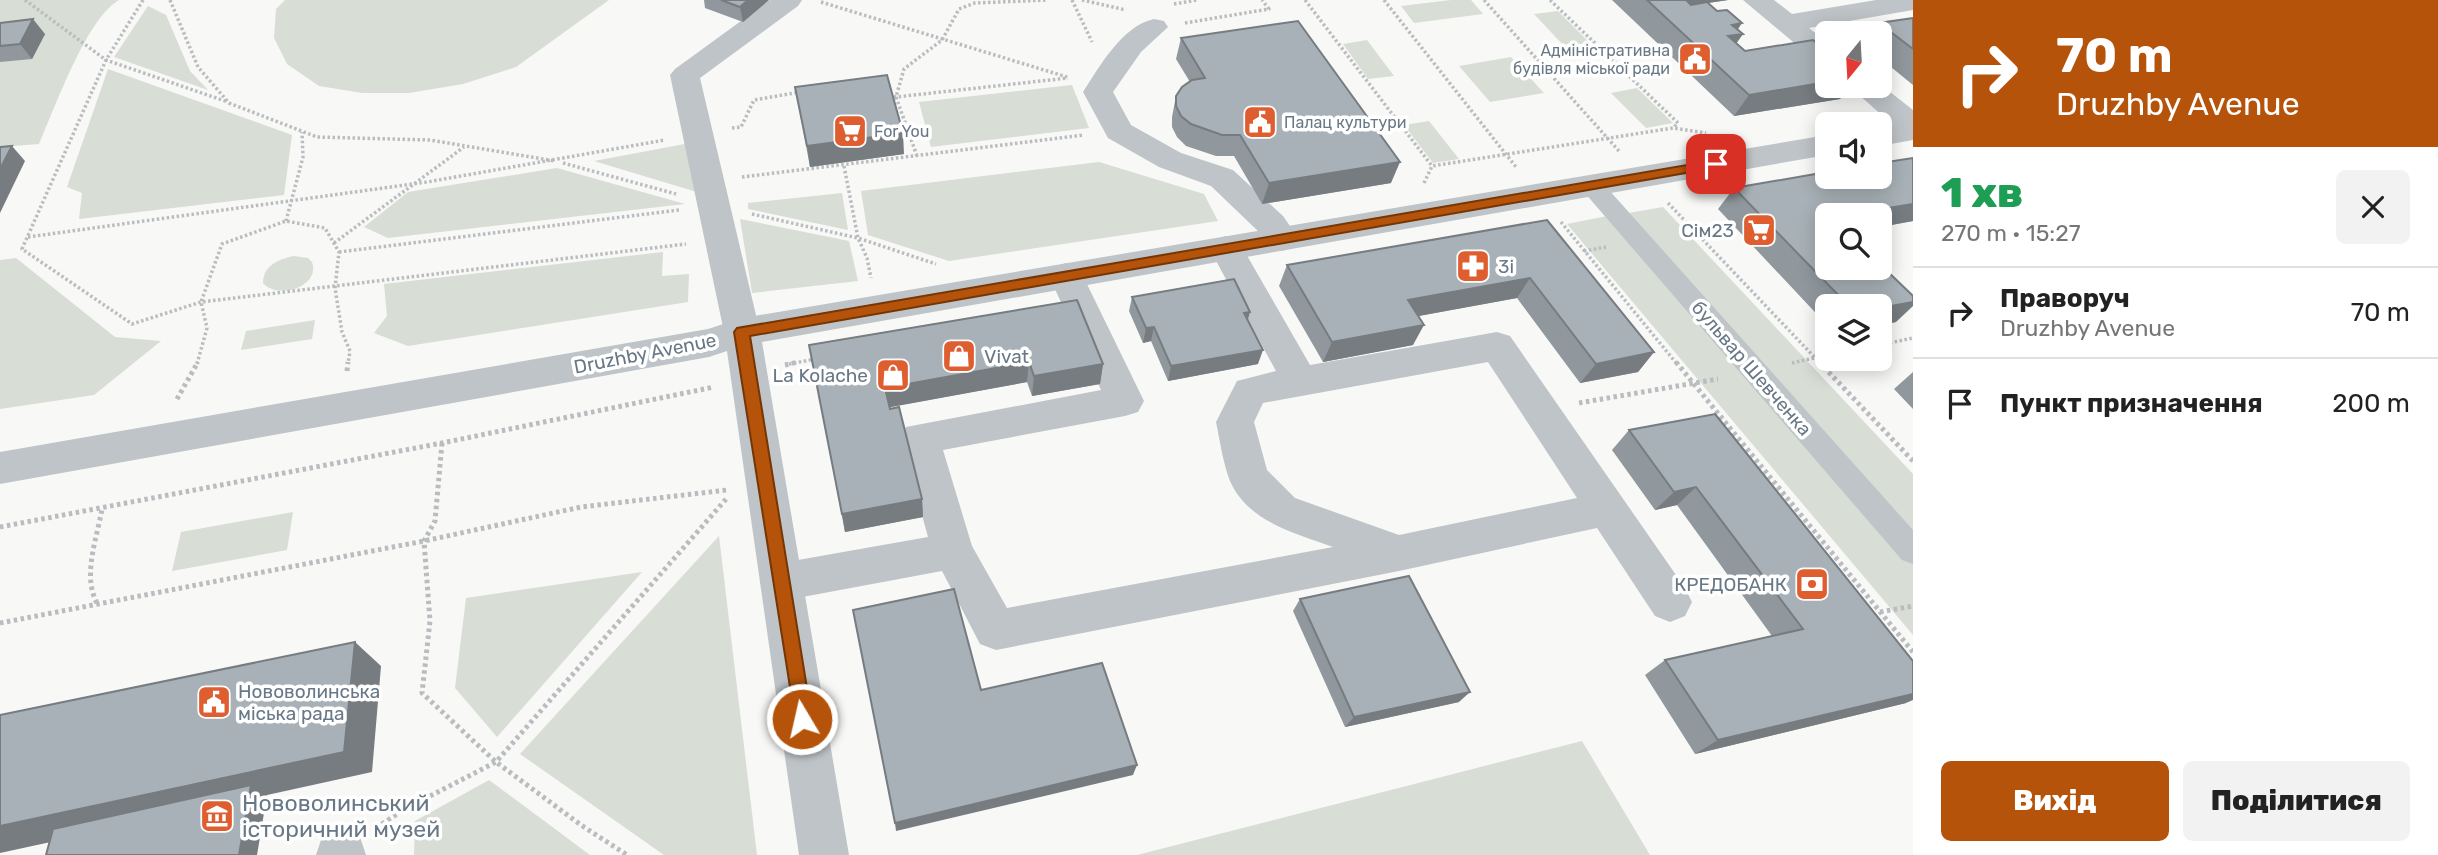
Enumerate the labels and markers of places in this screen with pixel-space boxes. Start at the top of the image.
public building icon: Адміністративна будівля міської ради [1676,40,1714,78]
place label: Адміністративна будівля міської ради [1513,41,1670,78]
public building icon: Палац культури [1241,103,1279,141]
supermarket icon: For You [831,112,869,150]
place label: Палац культури [1284,113,1407,132]
place label: For You [874,122,929,141]
pin [1686,134,1746,194]
supermarket icon: Сім23 [1740,211,1778,249]
place label: Сім23 [1681,219,1734,242]
pharmacy icon: 3i [1454,247,1492,285]
place label: 3i [1498,255,1514,278]
shop icon: Vivat [940,337,978,375]
place label: Vivat [984,345,1030,368]
shop icon: La Kolache [874,356,912,394]
place label: La Kolache [773,364,868,387]
bank icon: КРЕДОБАНК [1793,565,1831,603]
place label: КРЕДОБАНК [1674,573,1787,596]
place label: Нововолинська міська рада [238,680,380,725]
public building icon: Нововолинська міська рада [195,683,233,721]
place label: Нововолинський історичний музей [242,789,440,843]
museum icon: Нововолинський історичний музей [198,797,236,835]

